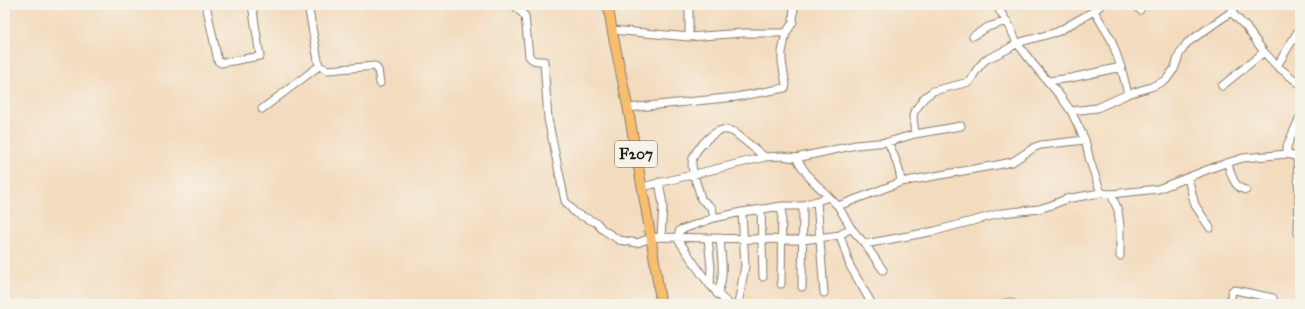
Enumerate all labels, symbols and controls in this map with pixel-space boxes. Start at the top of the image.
road number: F207 [615,141,657,167]

